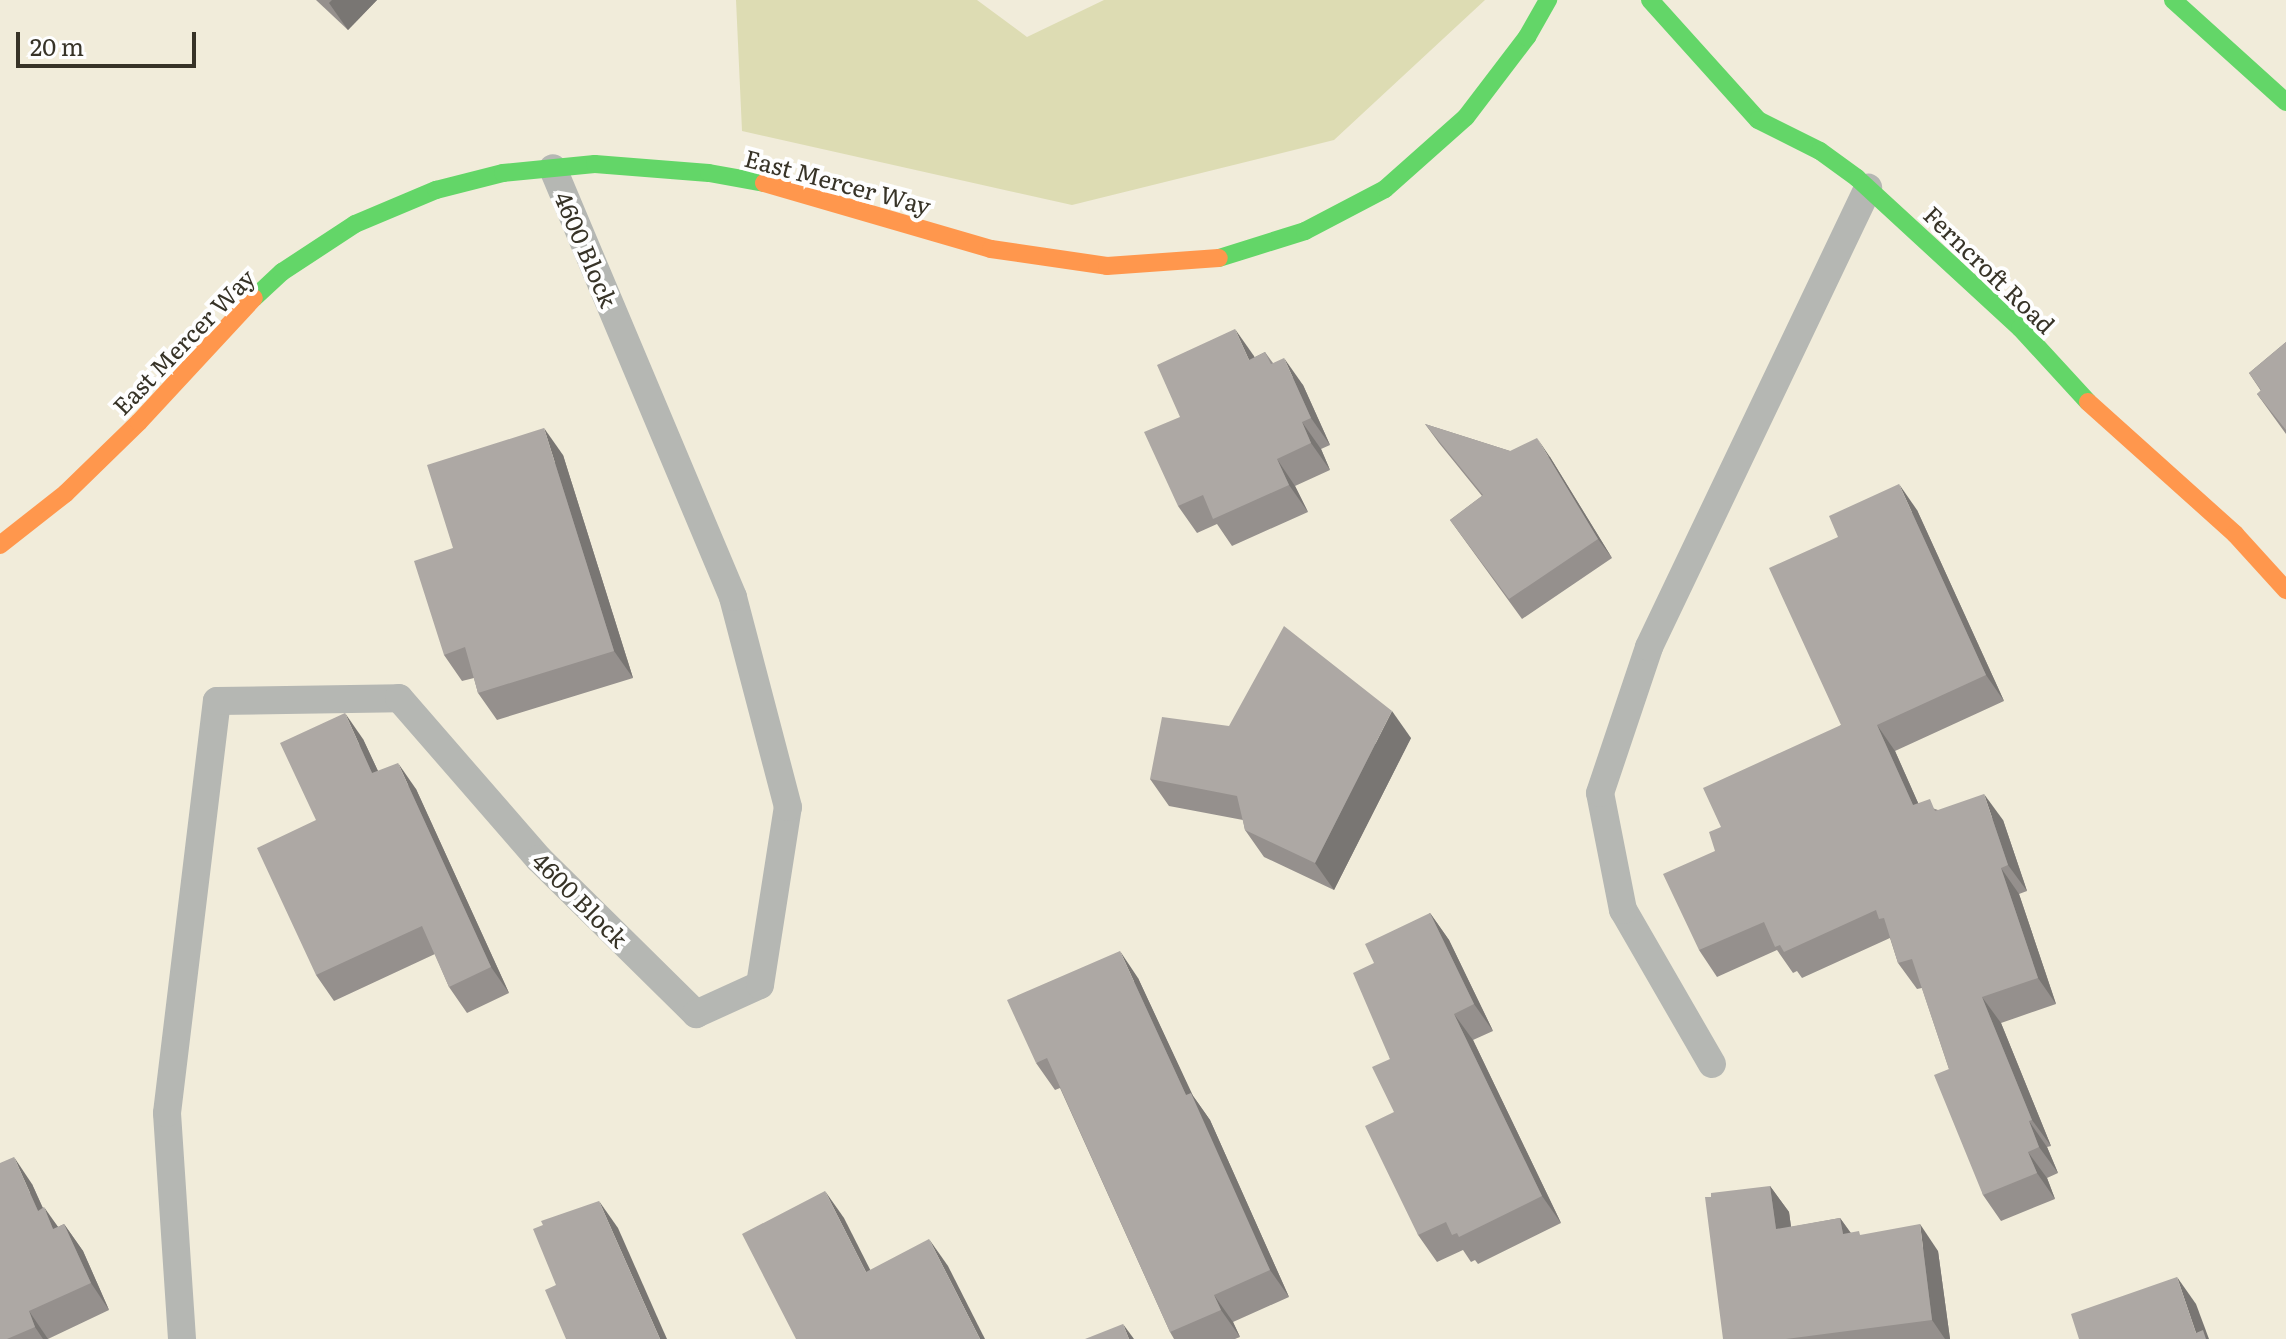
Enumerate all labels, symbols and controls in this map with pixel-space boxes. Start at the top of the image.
scale bar [20,16,200,66]
text: 20 m [30,28,84,63]
street label: East Mercer Way [742,142,934,220]
street label: 4600 Block [550,187,624,311]
street label: Ferncroft Road [1918,199,2062,339]
street label: East Mercer Way [106,262,260,420]
street label: 4600 Block [527,845,635,953]

